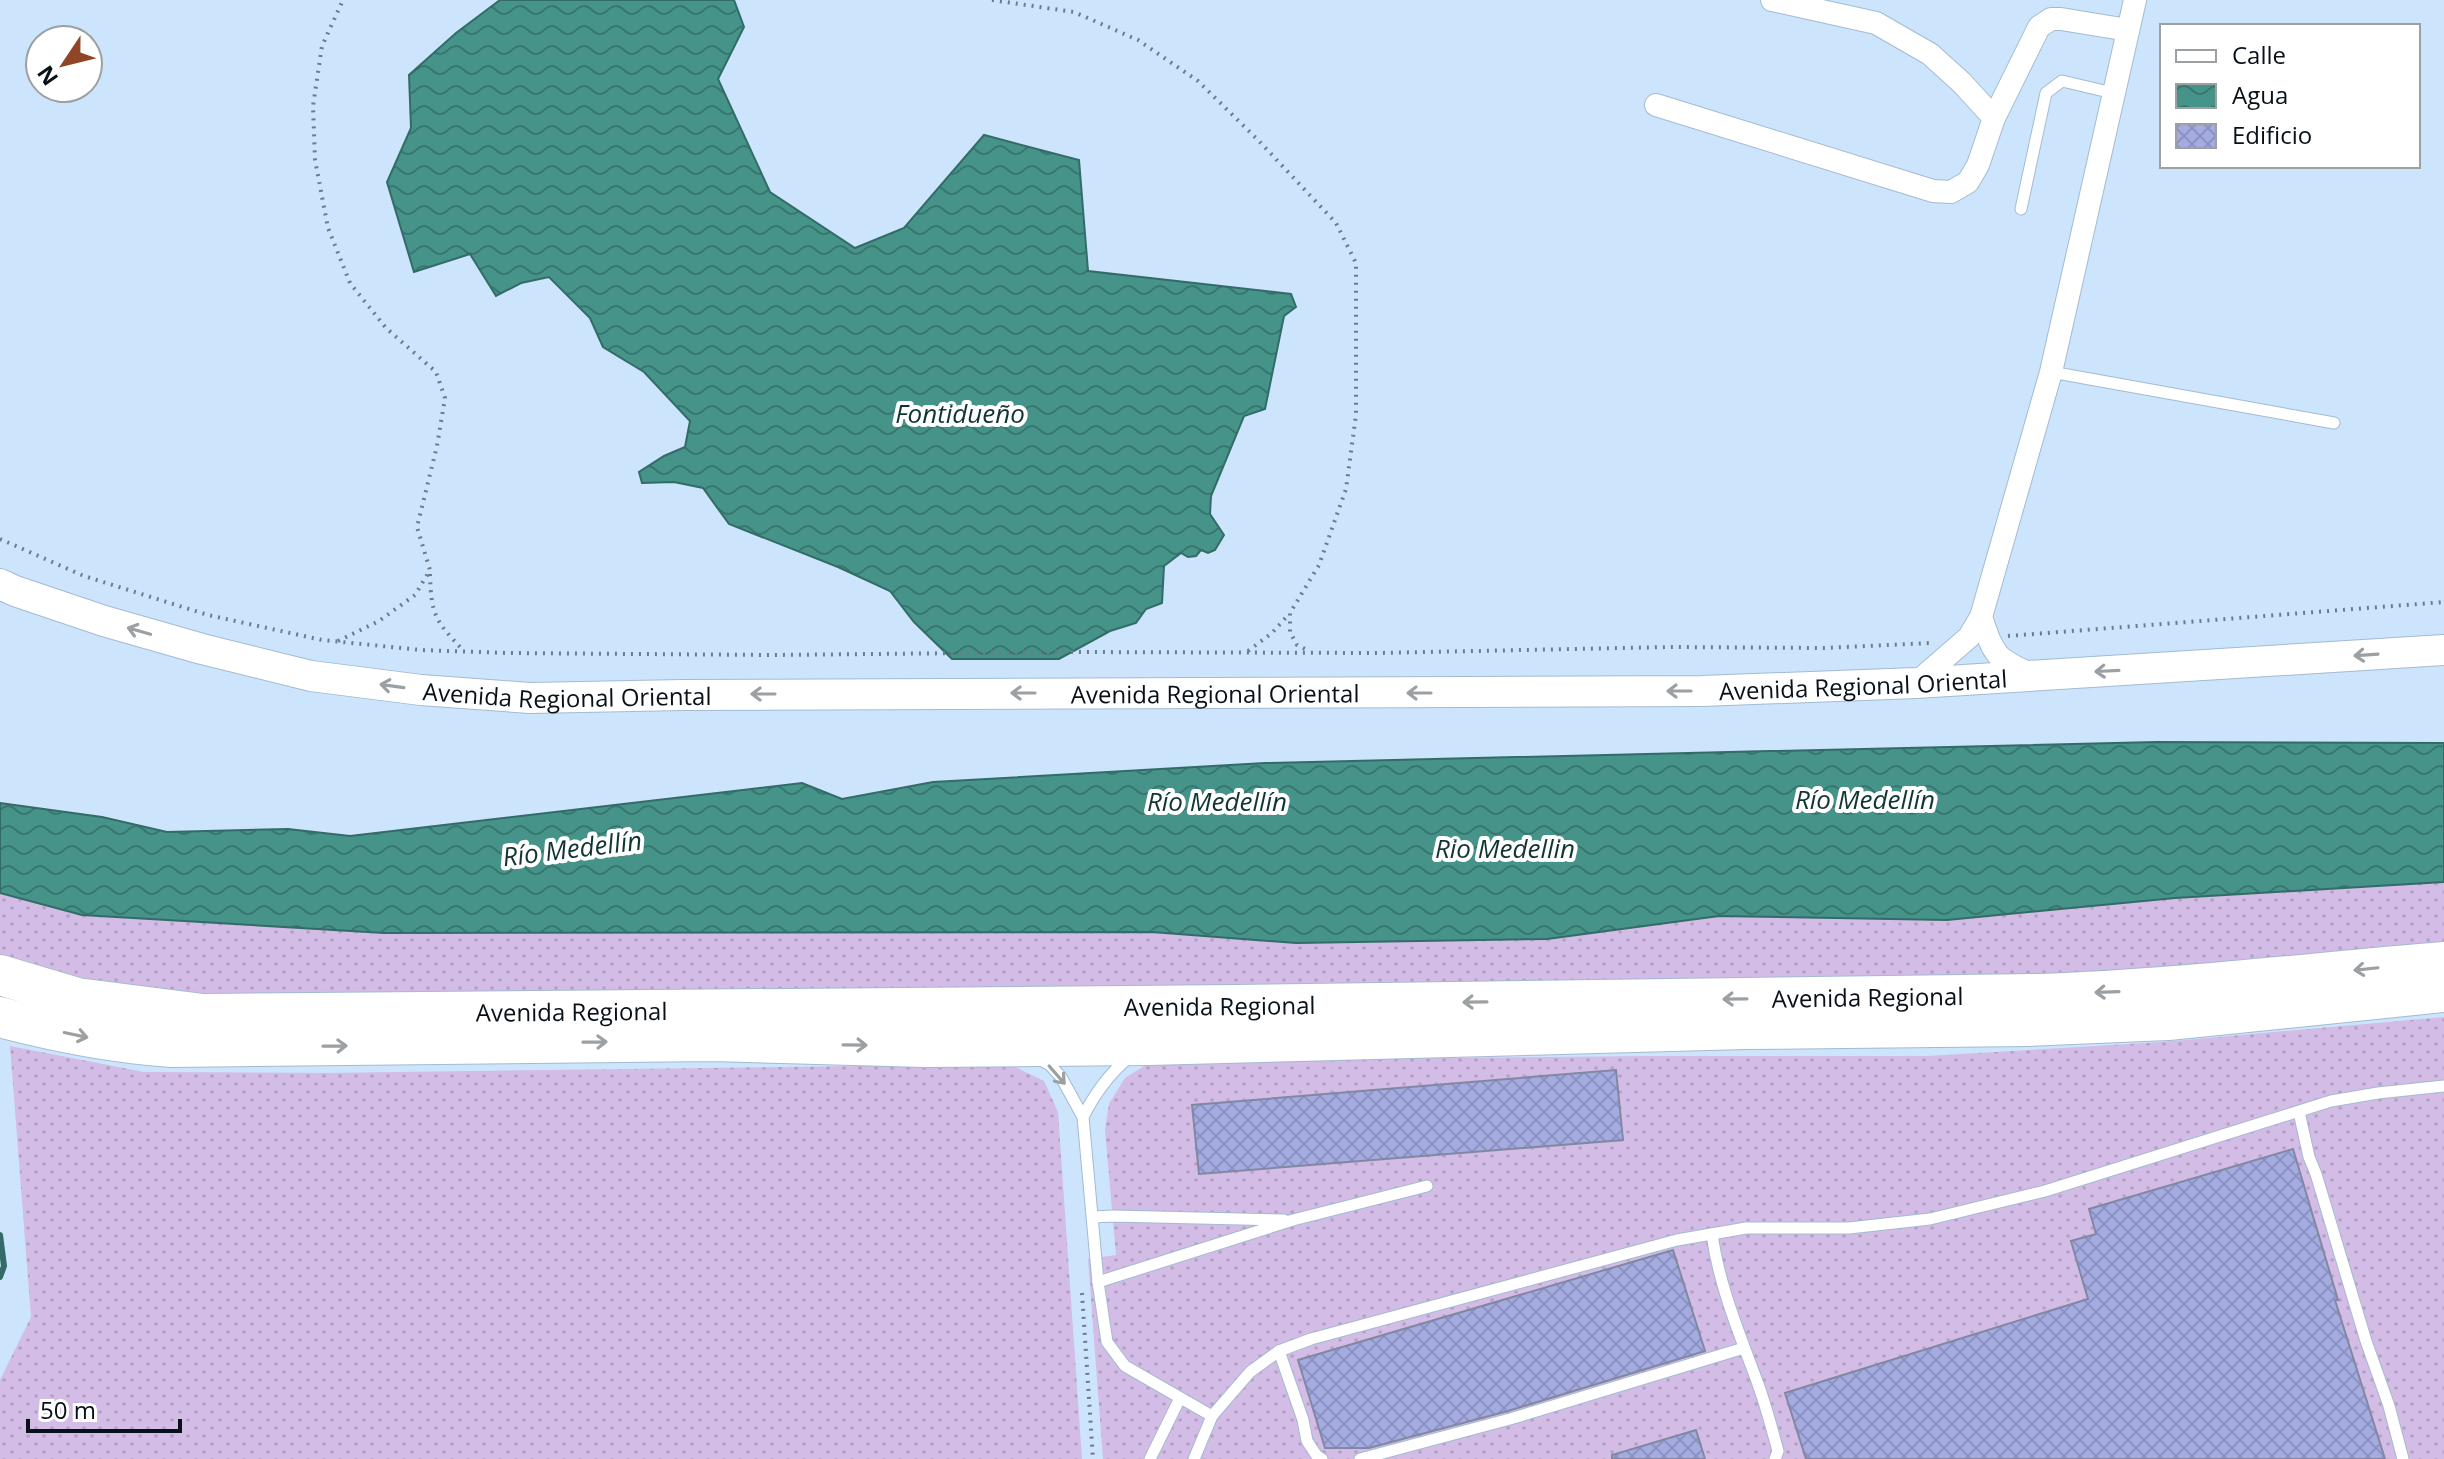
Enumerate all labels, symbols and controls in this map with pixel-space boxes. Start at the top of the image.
north arrow [24,24,104,104]
legend [2160,24,2420,168]
text: Calle [2232,38,2286,71]
text: N [29,60,64,92]
text: Agua [2232,78,2288,111]
text: Edificio [2232,118,2312,151]
water label: Fontidueño [895,395,1025,431]
one-way arrow [126,623,152,638]
one-way arrow [2353,648,2380,663]
street label: Avenida Regional Oriental [1718,661,2008,707]
one-way arrow [2094,664,2121,679]
street label: Avenida Regional Oriental [422,674,711,715]
street label: Avenida Regional Oriental [1071,676,1359,710]
one-way arrow [379,679,406,694]
one-way arrow [1666,683,1693,699]
one-way arrow [1010,685,1037,701]
one-way arrow [1406,685,1433,701]
one-way arrow [750,686,777,702]
water label: Río Medellín [1795,781,1935,817]
water label: Río Medellín [1147,783,1287,819]
water label: Río Medellín [500,822,644,874]
water label: Rio Medellin [1435,830,1575,866]
one-way arrow [2353,961,2380,976]
street label: Avenida Regional [1771,979,1964,1014]
one-way arrow [2094,984,2121,999]
street label: Avenida Regional [1124,987,1316,1022]
one-way arrow [1722,991,1749,1007]
street label: Avenida Regional [476,993,668,1028]
one-way arrow [1462,994,1489,1010]
one-way arrow [63,1028,88,1043]
one-way arrow [581,1035,608,1050]
one-way arrow [841,1037,868,1052]
one-way arrow [321,1038,348,1053]
one-way arrow [1048,1064,1066,1084]
scale bar [28,1383,180,1433]
text: 50 m [40,1393,96,1426]

